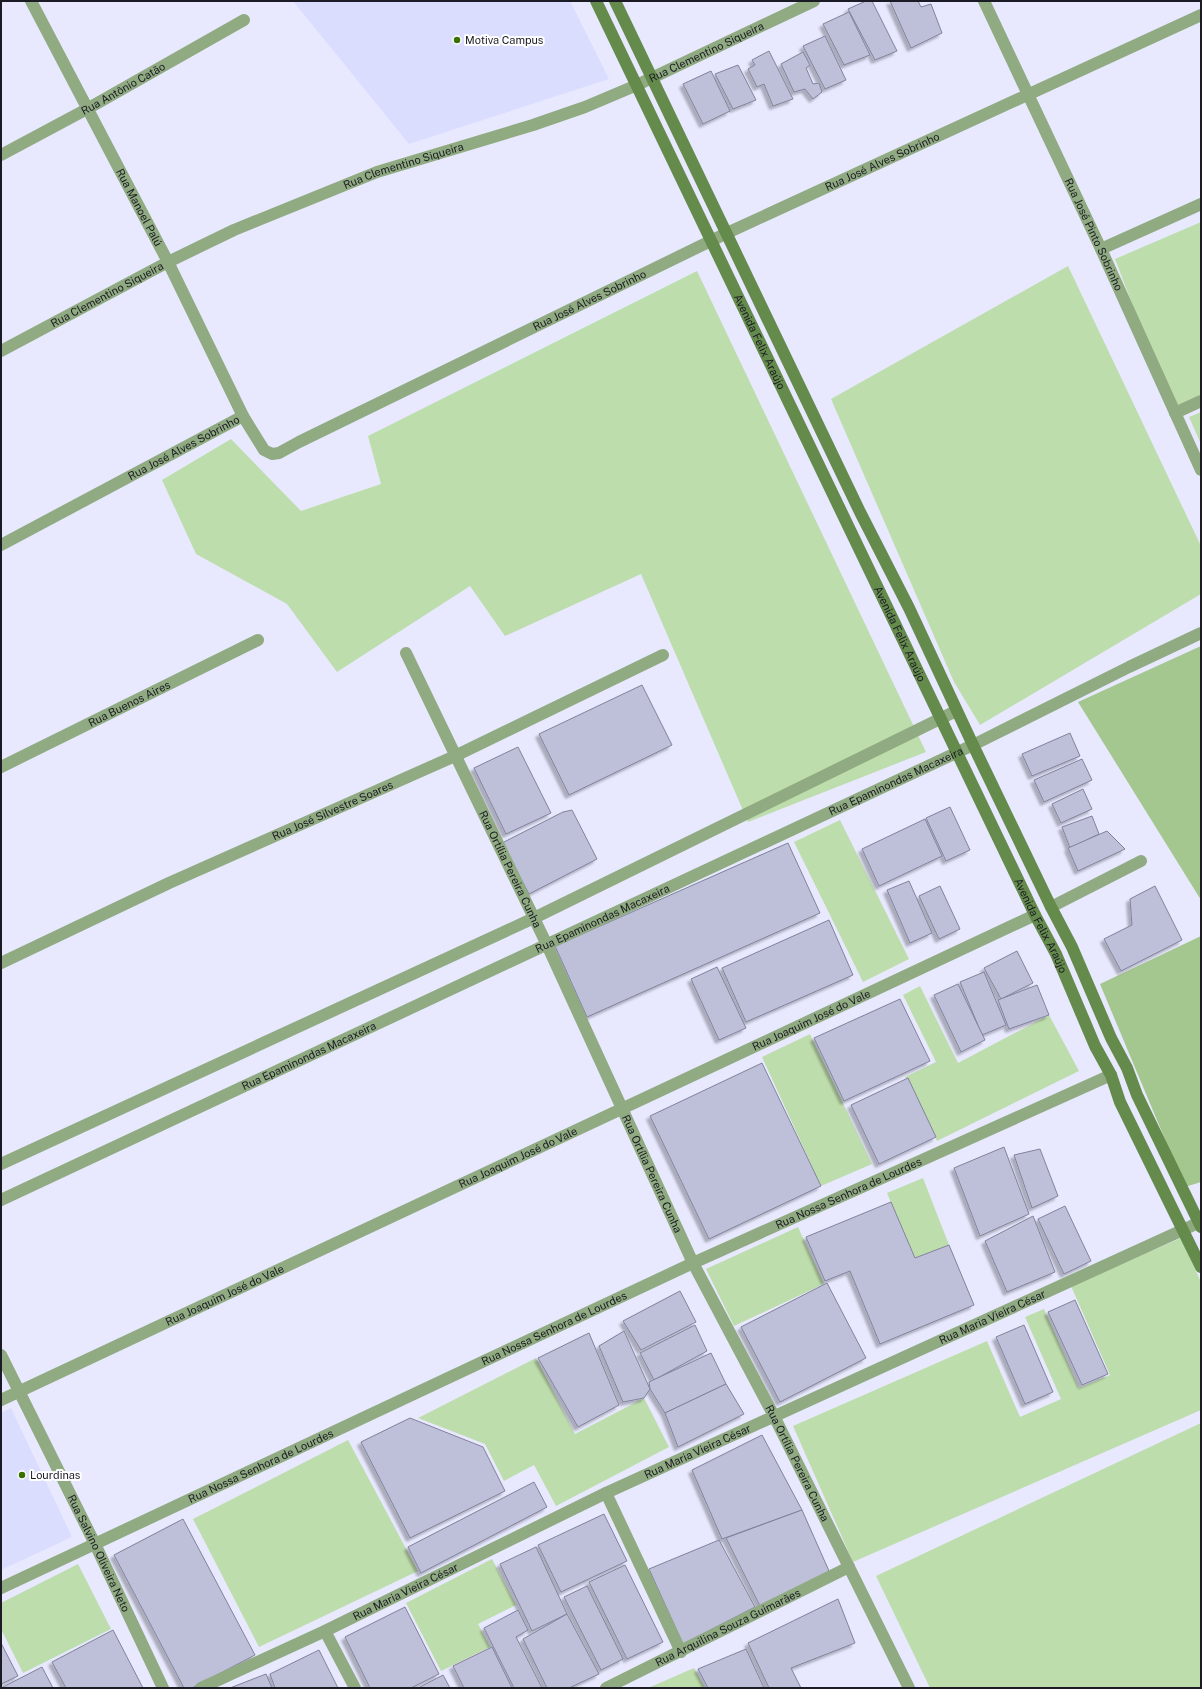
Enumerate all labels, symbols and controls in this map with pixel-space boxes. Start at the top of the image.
street label: Rua Clementino Siqueira [647,20,766,85]
place label: Motiva Campus [465,34,544,46]
marker: Motiva Campus [452,35,462,45]
street label: Rua Antônio Catão [79,60,167,117]
street label: Rua José Alves Sobrinho [823,130,941,193]
street label: Rua Clementino Siqueira [342,140,465,191]
street label: Rua Manoel Palú [114,167,165,248]
street label: Rua José Pinto Sobrinho [1063,176,1125,293]
street label: Rua Clementino Siqueira [49,260,165,329]
street label: Rua José Alves Sobrinho [531,268,648,333]
street label: Avenida Felix Araújo [732,292,788,391]
street label: Rua José Alves Sobrinho [126,413,241,482]
street label: Avenida Felix Araújo [872,584,928,683]
street label: Rua Buenos Aires [86,678,173,729]
street label: Rua Epaminondas Macaxeira [827,745,965,818]
street label: Rua José Silvestre Soares [270,778,395,842]
street label: Rua Ortília Pereira Cunha [477,809,544,930]
street label: Avenida Felix Araújo [1012,876,1069,975]
street label: Rua Epaminondas Macaxeira [533,882,671,955]
street label: Rua Joaquim José do Vale [750,987,872,1053]
street label: Rua Epaminondas Macaxeira [240,1019,378,1092]
street label: Rua Ortília Pereira Cunha [620,1113,684,1235]
street label: Rua Joaquim José do Vale [457,1125,579,1190]
street label: Rua Nossa Senhora de Lourdes [774,1155,924,1231]
street label: Rua Joaquim José do Vale [164,1262,286,1328]
street label: Rua Maria Vieira César [937,1287,1047,1346]
street label: Rua Nossa Senhora de Lourdes [480,1289,629,1367]
street label: Rua Ortília Pereira Cunha [763,1403,831,1523]
street label: Rua Maria Vieira César [642,1422,753,1481]
street label: Rua Nossa Senhora de Lourdes [186,1427,336,1505]
place label: Lourdinas [30,1469,81,1481]
marker: Lourdinas [17,1470,27,1480]
street label: Rua Salvino Oliveira Neto [65,1493,132,1614]
street label: Rua Maria Vieira César [351,1561,460,1622]
street label: Rua Arquilina Souza Guimarães [653,1586,803,1669]

